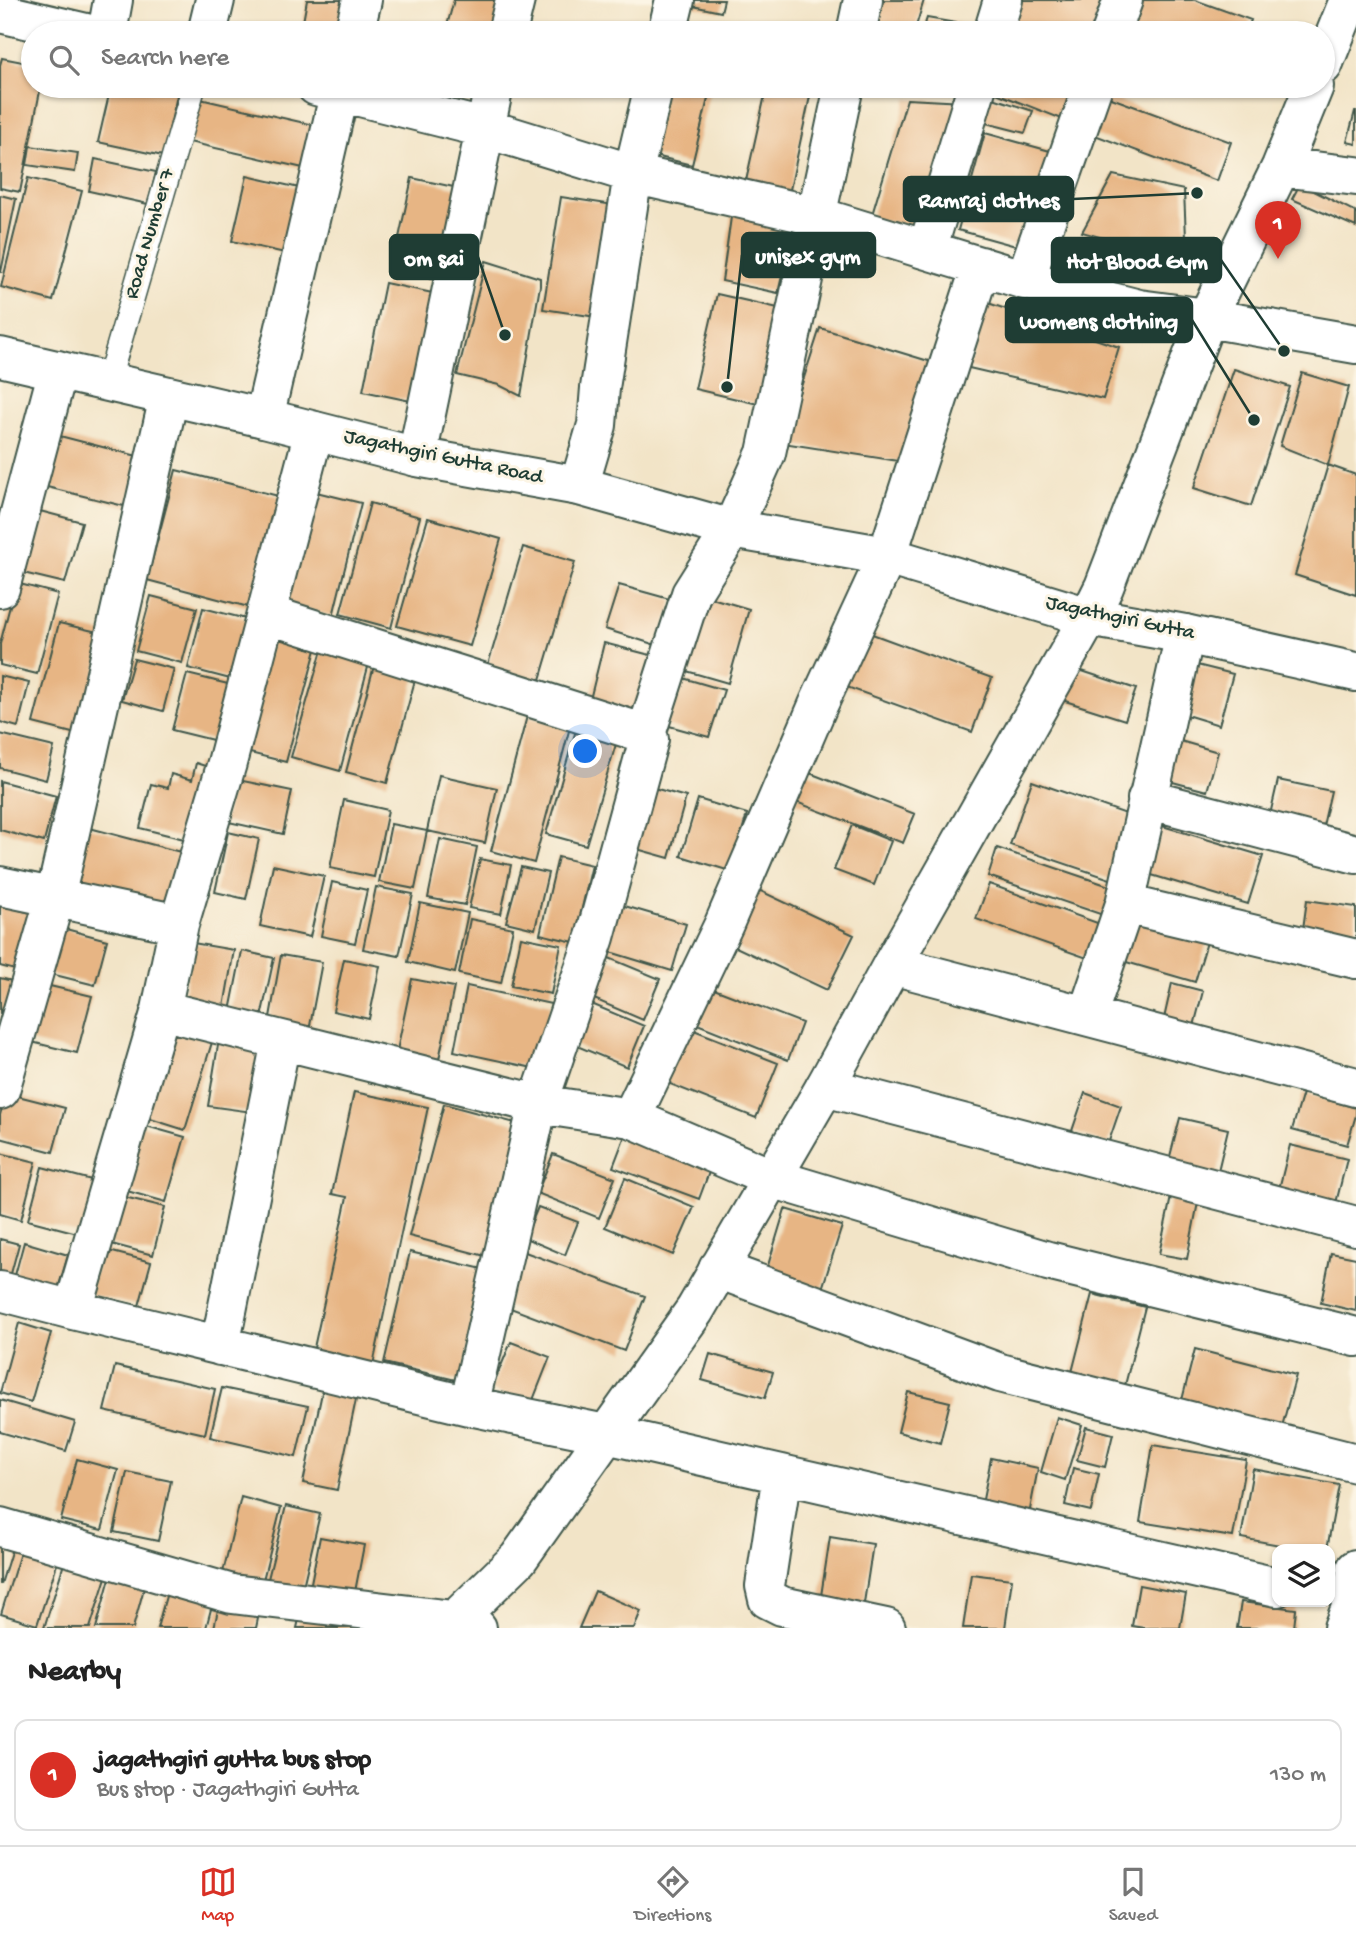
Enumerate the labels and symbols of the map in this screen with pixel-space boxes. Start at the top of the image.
street label: Road Number 7 [120,165,182,302]
callout: Ramraj clothes [904,177,1073,221]
text: Ramraj clothes [917,189,1061,216]
pin: 1 [1255,201,1301,259]
callout: unisex gym [742,233,875,277]
callout: om sai [390,235,478,279]
callout: Hot Blood Gym [1052,238,1221,282]
text: unisex gym [755,245,861,272]
text: om sai [403,247,464,274]
text: Hot Blood Gym [1066,250,1209,277]
callout: womens clothing [1006,298,1192,342]
text: womens clothing [1020,310,1178,337]
street label: Jagathgiri Gutta Road [341,425,546,492]
street label: Jagathgiri Gutta [1043,591,1198,647]
your location [568,734,602,768]

